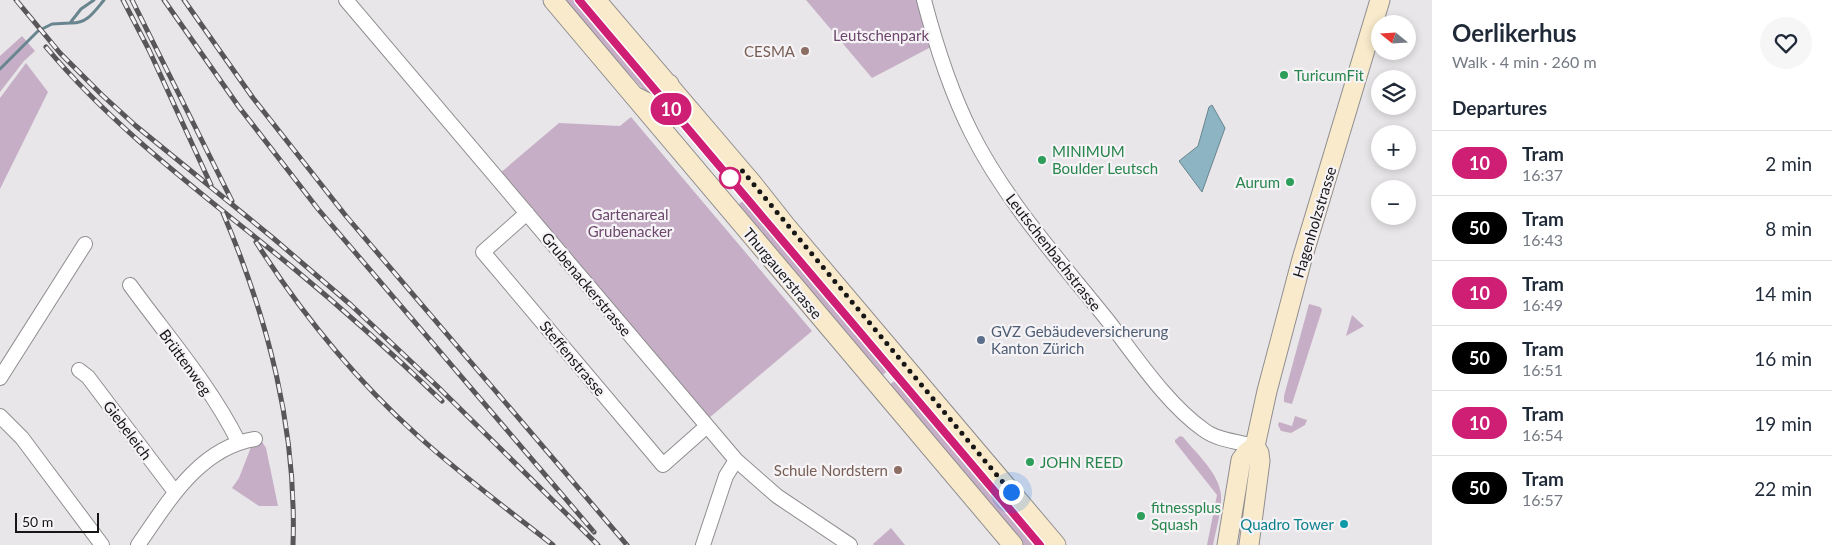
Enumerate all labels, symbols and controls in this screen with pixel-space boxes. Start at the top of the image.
north arrow [1371,15,1416,60]
map controls [1371,15,1416,225]
button: heart [1760,17,1812,69]
text: Oerlikerhus [1452,18,1577,47]
park label: Leutschenpark [833,26,929,44]
place label: CESMA [744,42,796,60]
marker: CESMA [799,45,811,57]
text: Walk · 4 min · 260 m [1452,52,1597,71]
place label: TuricumFit [1294,66,1364,84]
marker: TuricumFit [1278,69,1290,81]
button: layers [1371,70,1416,115]
line badge: 10 [648,93,694,125]
text: Departures [1452,96,1547,119]
text: 10 [661,98,681,120]
button: + [1371,125,1416,170]
place label: MINIMUM Boulder Leutsch [1052,142,1158,177]
text: Tram [1522,142,1564,165]
text: 10 [1469,152,1490,174]
text: 2 min [1765,152,1812,175]
marker: MINIMUM Boulder Leutsch [1036,154,1048,166]
street label: Hagenholzstrasse [1289,164,1340,280]
text: 16:37 [1522,165,1563,184]
unlabelled marker [719,167,741,189]
place label: Aurum [1236,173,1280,191]
marker: Aurum [1284,176,1296,188]
button: − [1371,180,1416,225]
street label: Leutschenbachstrasse [1003,190,1105,314]
park label: Gartenareal Grubenacker [588,205,673,240]
text: Tram [1522,207,1564,230]
text: 50 [1469,217,1490,239]
text: 8 min [1765,217,1812,240]
street label: Thurgauerstrasse [740,224,826,322]
street label: Grubenackerstrasse [538,228,636,340]
text: 16:43 [1522,230,1563,249]
text: Tram [1522,272,1564,295]
text: 10 [1469,282,1490,304]
text: 14 min [1754,282,1812,305]
text: 16:49 [1522,295,1563,314]
street label: Steffenstrasse [536,317,610,399]
place label: GVZ Gebäudeversicherung Kanton Zürich [991,322,1169,357]
street label: Brüttenweg [156,325,216,399]
marker: GVZ Gebäudeversicherung Kanton Zürich [975,334,987,346]
text: Tram [1522,337,1564,360]
text: 50 [1469,347,1490,369]
text: 16 min [1754,347,1812,370]
text: 16:51 [1522,360,1563,379]
street label: Giebeleich [100,397,156,463]
text: Tram [1522,402,1564,425]
text: 10 [1469,412,1490,434]
text: 19 min [1754,412,1812,435]
text: 16:54 [1522,425,1563,444]
place label: JOHN REED [1040,453,1123,471]
marker: JOHN REED [1024,456,1036,468]
place label: Schule Nordstern [774,461,888,479]
marker: Schule Nordstern [892,464,904,476]
text: Tram [1522,467,1564,490]
text: 50 [1469,477,1490,499]
text: 22 min [1754,477,1812,500]
your location [999,480,1024,505]
text: 16:57 [1522,490,1563,509]
place label: fitnessplus Squash [1151,498,1221,533]
scale bar [15,510,99,533]
marker: fitnessplus Squash [1135,510,1147,522]
text: 50 m [22,513,53,530]
place label: Quadro Tower [1240,515,1335,533]
marker: Quadro Tower [1338,518,1350,530]

